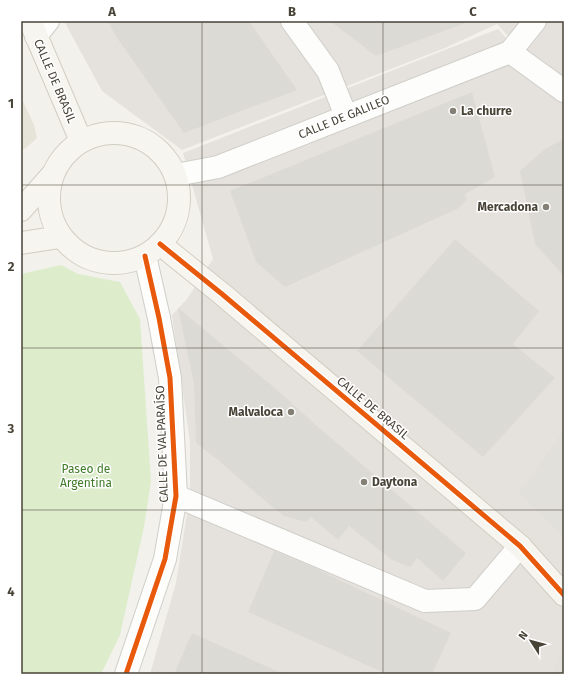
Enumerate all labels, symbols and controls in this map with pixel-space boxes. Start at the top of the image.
text: A [107,4,116,19]
text: B [288,4,296,19]
text: C [469,4,477,19]
street label: CALLE DE BRASIL [31,37,79,125]
street label: CALLE DE GALILEO [296,92,392,142]
text: 1 [8,96,14,111]
place label: La churre [461,104,512,118]
marker: La churre [448,106,458,116]
place label: Mercadona [478,200,538,214]
marker: Mercadona [541,202,551,212]
text: 2 [8,259,15,274]
street label: CALLE DE BRASIL [334,374,412,442]
street label: CALLE DE VALPARAÍSO [152,385,171,503]
place label: Malvaloca [229,405,283,419]
marker: Malvaloca [286,407,296,417]
text: 3 [7,421,15,436]
park label: Paseo de Argentina [60,462,112,490]
place label: Daytona [372,475,418,489]
marker: Daytona [359,477,369,487]
text: 4 [7,584,15,599]
north arrow [511,621,551,661]
text: N [516,629,531,642]

